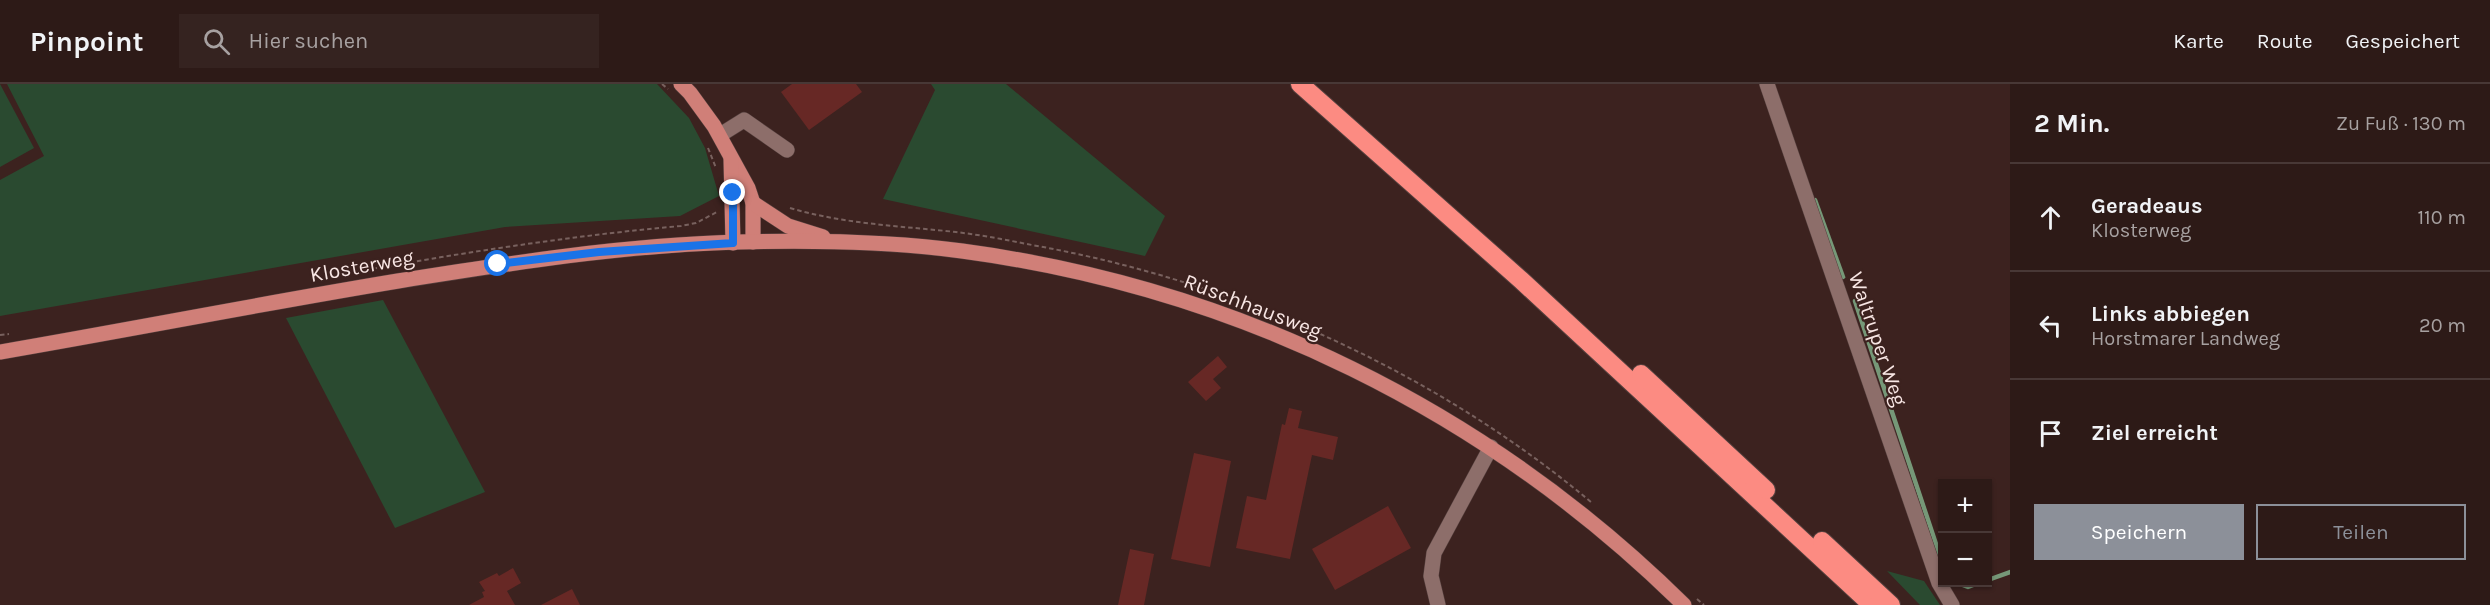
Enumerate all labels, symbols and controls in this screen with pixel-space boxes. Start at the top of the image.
search box [179,14,599,68]
text: Pinpoint [30,25,143,58]
icon: search [200,25,233,58]
text: Hier suchen [248,28,368,54]
text: Karte [2173,29,2224,53]
text: Route [2257,29,2313,53]
text: Gespeichert [2346,29,2460,53]
text: 2 Min. [2034,108,2109,139]
text: Zu Fuß · 130 m [2336,112,2466,135]
route end [719,179,745,205]
text: Geradeaus [2091,193,2203,219]
icon: ahead [2034,201,2067,234]
text: 110 m [2417,206,2466,229]
text: Klosterweg [2091,219,2191,242]
street label: Klosterweg [308,245,416,287]
route start [484,250,510,276]
street label: Rüschhausweg [1181,269,1326,343]
street label: Waltruper Weg [1844,269,1912,409]
text: Links abbiegen [2091,301,2250,327]
icon: left [2034,309,2067,342]
text: 20 m [2419,314,2466,337]
text: Horstmarer Landweg [2091,327,2280,350]
icon: arrive [2034,417,2067,450]
text: Ziel erreicht [2091,420,2218,446]
map controls [1938,479,1992,587]
button: + [1938,479,1992,533]
button: Speichern [2034,504,2244,560]
button: Teilen [2256,504,2466,560]
button: − [1938,533,1992,587]

